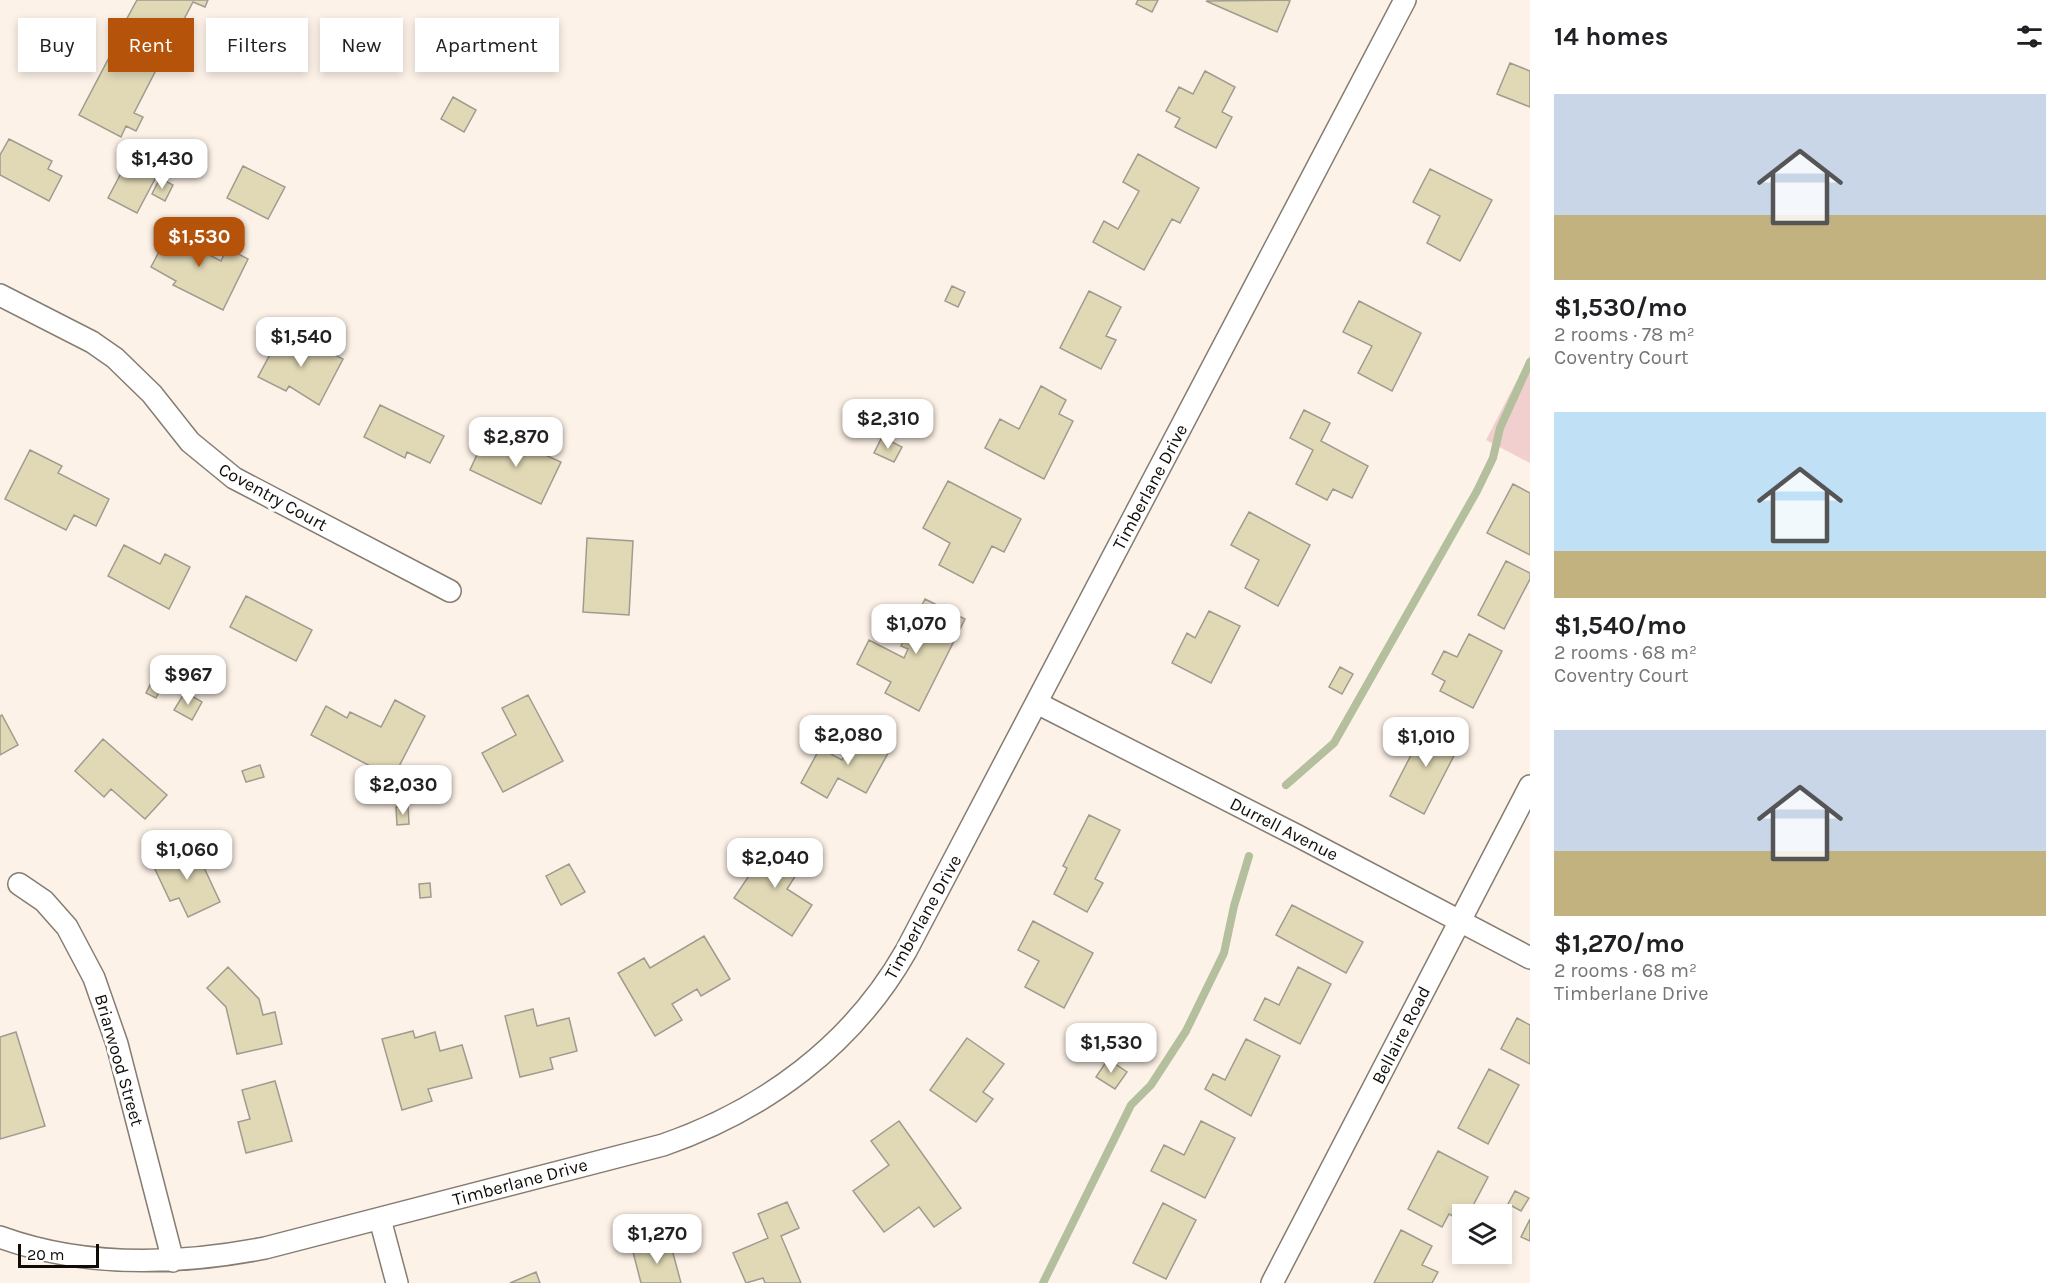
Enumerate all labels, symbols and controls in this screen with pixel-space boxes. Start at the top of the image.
chip: Buy [18,18,96,72]
chip: Rent [108,18,194,72]
chip: Filters [206,18,308,72]
chip: New [320,18,403,72]
chip: Apartment [415,18,559,72]
icon: filters [2013,20,2046,53]
text: 14 homes [1554,21,1668,52]
icon: home [1746,133,1854,241]
pin: $1,430 [113,139,211,190]
text: $1,430 [131,147,193,170]
pin: $1,530 [150,217,248,268]
text: $1,530 [168,225,230,248]
text: $1,530/mo [1554,292,1687,323]
pin: $1,540 [252,317,350,368]
text: 2 rooms · 78 m² [1554,323,1695,346]
text: $1,540 [270,325,332,348]
text: Coventry Court [1554,346,1688,369]
pin: $2,310 [839,399,937,450]
text: $2,310 [856,407,920,430]
pin: $2,870 [467,417,565,468]
street label: Timberlane Drive [1108,420,1192,554]
text: $2,870 [483,425,549,448]
icon: home [1746,451,1854,559]
street label: Coventry Court [215,458,331,536]
pin: $1,070 [867,604,965,655]
text: $1,540/mo [1554,610,1686,641]
text: $1,070 [885,612,947,635]
text: 2 rooms · 68 m² [1554,641,1697,664]
pin: $967 [152,655,224,706]
text: $967 [164,663,212,686]
text: Coventry Court [1554,664,1688,687]
pin: $2,080 [799,715,897,766]
pin: $1,010 [1377,717,1475,768]
text: $2,080 [813,723,883,746]
text: $1,010 [1397,725,1455,748]
pin: $2,030 [354,765,452,816]
icon: home [1746,769,1854,877]
text: $2,030 [369,773,437,796]
street label: Durrell Avenue [1226,792,1342,866]
pin: $1,060 [138,830,236,881]
text: $1,060 [155,838,219,861]
pin: $2,040 [726,838,824,889]
text: $2,040 [741,846,809,869]
street label: Timberlane Drive [880,851,966,983]
text: $1,270/mo [1554,928,1685,959]
text: 2 rooms · 68 m² [1554,959,1697,982]
street label: Bellaire Road [1367,982,1435,1088]
text: Timberlane Drive [1554,982,1708,1005]
street label: Briarwood Street [90,991,148,1129]
pin: $1,530 [1062,1023,1160,1074]
text: $1,530 [1080,1031,1142,1054]
street label: Timberlane Drive [450,1153,590,1211]
map controls [1452,1204,1512,1264]
button: layers [1452,1204,1512,1264]
pin: $1,270 [608,1214,706,1265]
text: $1,270 [627,1222,687,1245]
scale bar [18,1241,99,1268]
text: 20 m [27,1245,65,1264]

